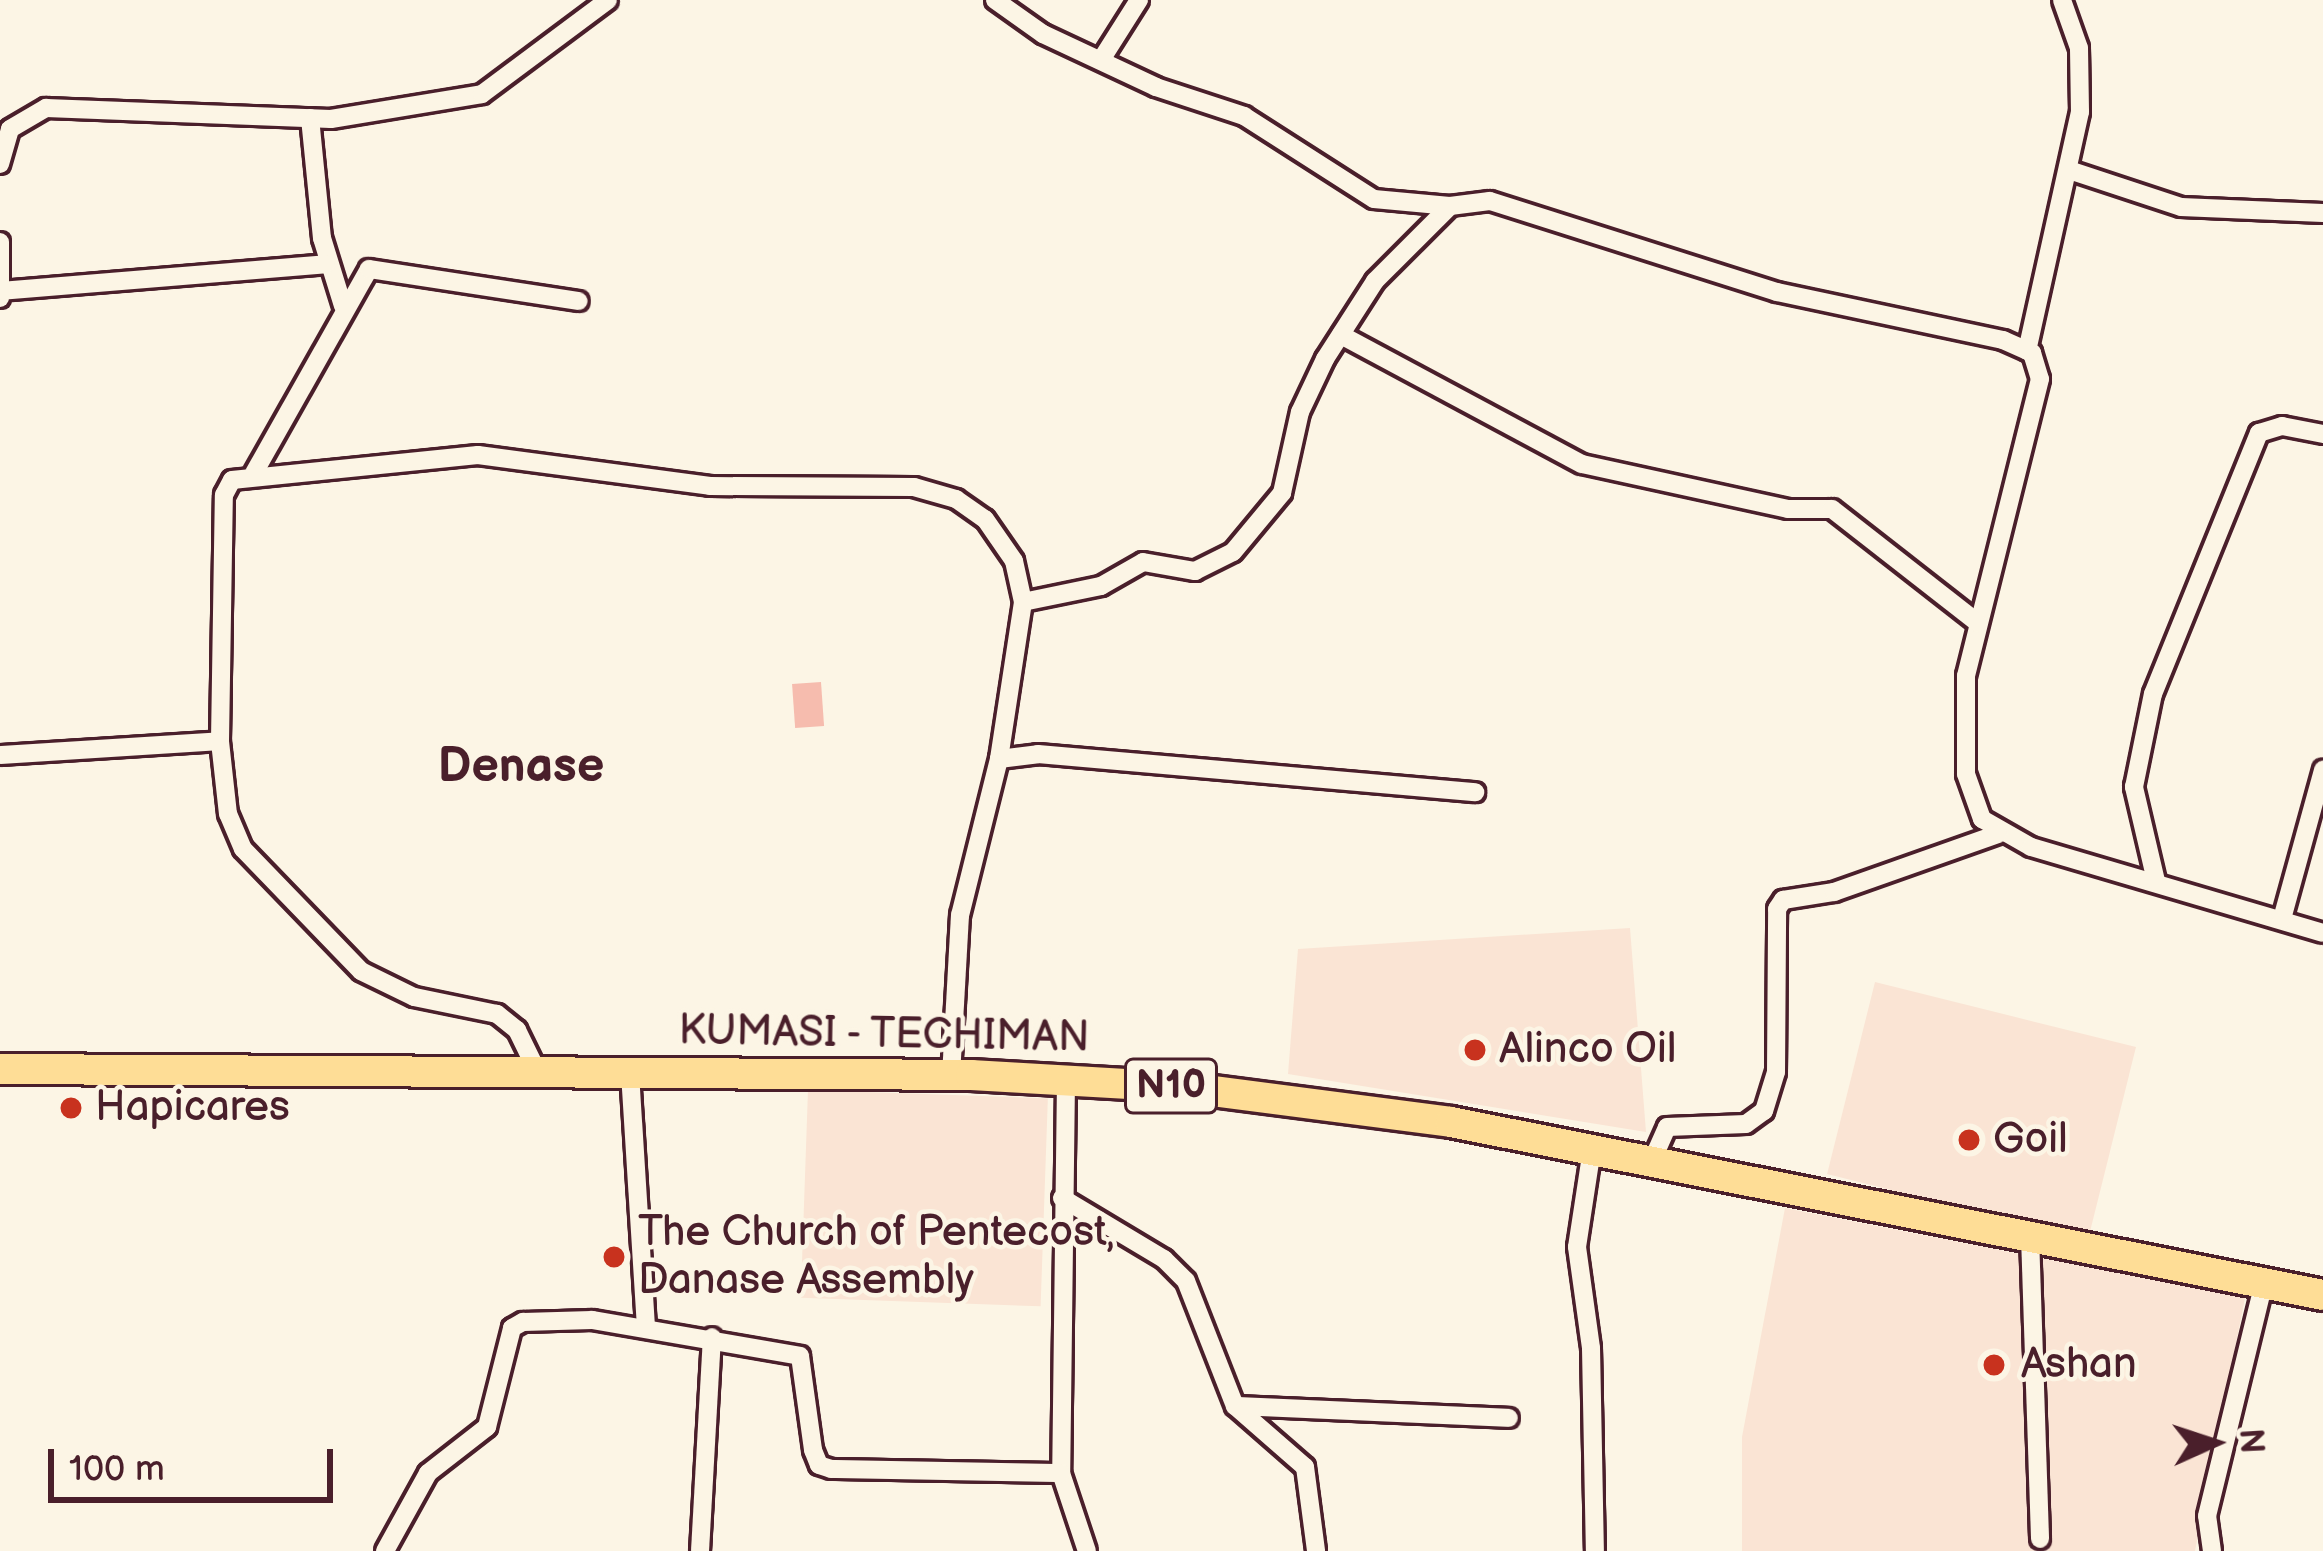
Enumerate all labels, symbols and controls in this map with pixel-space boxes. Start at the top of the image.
district label: Denase [438,738,604,796]
street label: KUMASI - TECHIMAN [676,1006,1092,1064]
place label: Alinco Oil [1499,1025,1676,1075]
marker: Alinco Oil [1462,1037,1488,1063]
road number: N10 [1123,1053,1219,1119]
place label: Hapicares [95,1083,290,1133]
marker: Hapicares [58,1095,84,1121]
place label: Goil [1993,1115,2068,1165]
marker: Goil [1956,1127,1982,1153]
place label: The Church of Pentecost, Danase Assembly [638,1208,1114,1306]
marker: The Church of Pentecost, Danase Assembly [601,1244,627,1270]
place label: Ashan [2021,1340,2137,1390]
marker: Ashan [1978,1349,2010,1381]
north arrow [2155,1383,2275,1503]
scale bar [54,1425,339,1499]
text: N [2230,1428,2272,1455]
text: 100 m [69,1448,165,1491]

